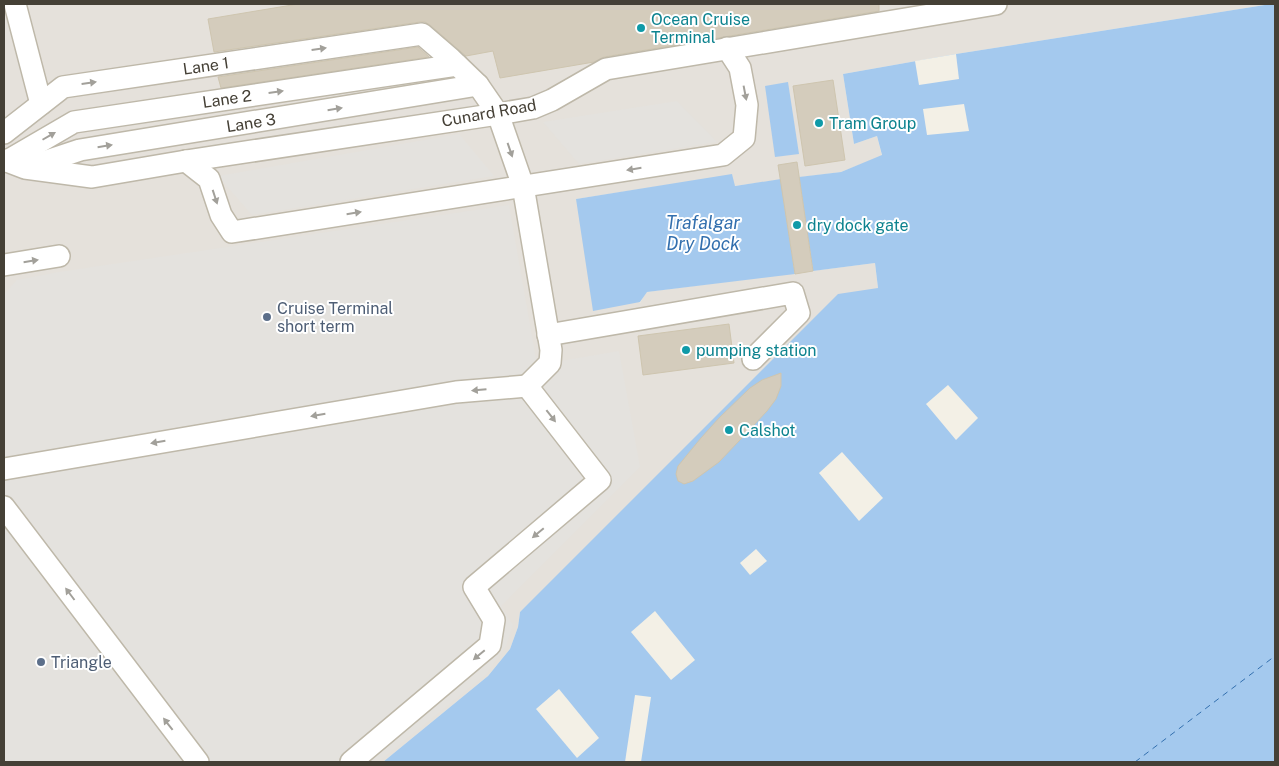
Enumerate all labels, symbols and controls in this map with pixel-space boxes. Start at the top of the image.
place label: Ocean Cruise Terminal [651,10,750,47]
marker: Ocean Cruise Terminal [635,22,647,34]
one-way arrow [311,44,327,52]
street label: Lane 1 [182,53,230,79]
one-way arrow [81,79,97,87]
street label: Lane 2 [201,86,253,112]
one-way arrow [741,86,749,102]
one-way arrow [268,87,284,95]
street label: Cunard Road [440,95,538,131]
one-way arrow [327,104,343,112]
street label: Lane 3 [225,110,277,136]
place label: Tram Group [829,114,916,133]
marker: Tram Group [813,117,825,129]
one-way arrow [42,132,57,140]
one-way arrow [98,142,114,150]
one-way arrow [507,142,515,157]
one-way arrow [625,165,641,173]
one-way arrow [212,190,219,205]
one-way arrow [346,208,362,216]
water label: Trafalgar Dry Dock [666,212,740,254]
place label: dry dock gate [807,216,909,235]
marker: dry dock gate [791,219,803,231]
one-way arrow [24,256,40,264]
place label: Cruise Terminal short term [277,299,393,336]
marker: Cruise Terminal short term [261,311,273,323]
place label: pumping station [696,341,816,360]
marker: pumping station [680,344,692,356]
one-way arrow [470,386,486,394]
one-way arrow [545,409,556,422]
one-way arrow [310,411,326,419]
place label: Calshot [739,421,796,440]
marker: Calshot [723,424,735,436]
one-way arrow [150,439,166,447]
one-way arrow [532,527,544,538]
one-way arrow [64,588,75,601]
one-way arrow [473,649,486,660]
place label: Triangle [51,653,112,672]
marker: Triangle [35,656,47,668]
one-way arrow [162,718,173,731]

